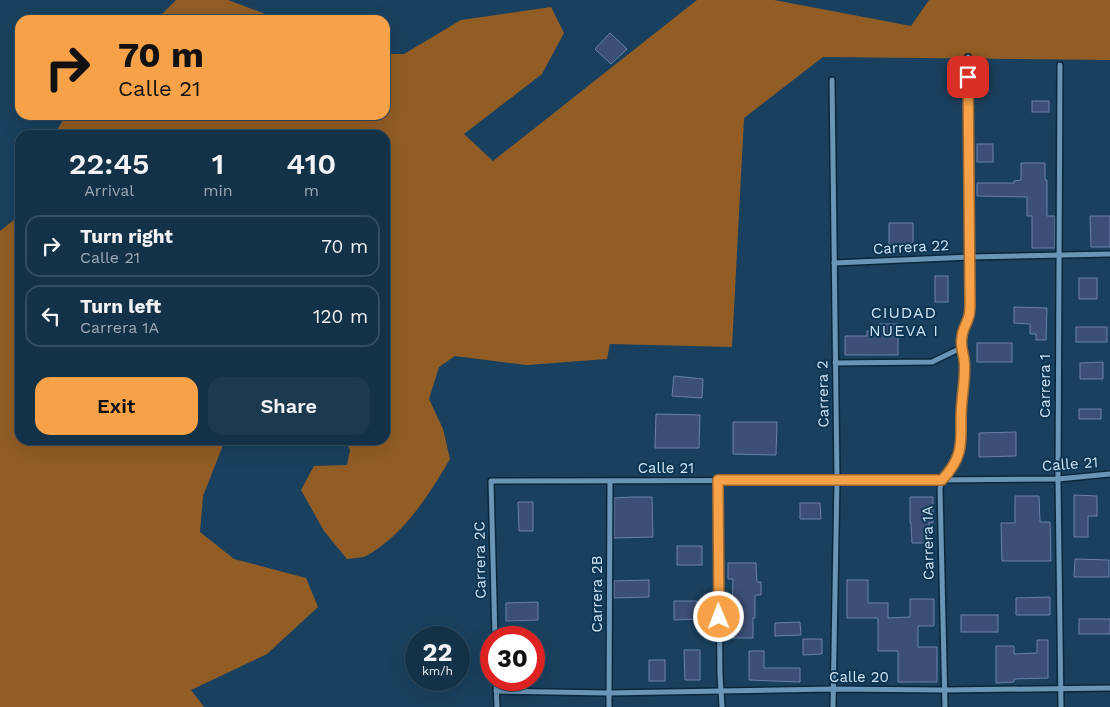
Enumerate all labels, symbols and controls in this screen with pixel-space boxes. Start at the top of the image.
text: 70 m [118,34,204,76]
icon: right [35,35,100,100]
pin [947,56,989,98]
icon: arrive [954,63,982,91]
text: Calle 21 [118,76,201,101]
text: 22:45 [69,146,150,181]
text: 1 [212,146,224,181]
text: 410 [286,146,336,181]
text: Arrival [84,181,134,200]
text: min [203,181,233,200]
text: m [304,181,319,200]
text: Turn right [80,225,173,248]
icon: right [37,232,65,260]
text: 70 m [321,235,368,258]
street label: Carrera 22 [873,236,949,258]
text: Calle 21 [80,248,140,267]
text: Turn left [80,295,161,318]
icon: left [37,302,65,330]
district label: CIUDAD NUEVA I [869,303,939,340]
text: 120 m [313,305,368,328]
text: Carrera 1A [80,318,159,337]
street label: Carrera 1 [1036,354,1054,418]
street label: Carrera 2 [813,360,833,428]
button: Exit [35,377,198,435]
button: Share [208,377,370,435]
street label: Calle 21 [1041,453,1099,475]
street label: Calle 21 [638,459,694,477]
street label: Carrera 1A [918,506,938,580]
street label: Carrera 2C [470,521,490,599]
street label: Carrera 2B [588,555,606,633]
position arrow [692,590,744,642]
speed limit sign: 30 [480,626,545,691]
text: 22 [423,638,452,667]
text: km/h [422,664,453,678]
street label: Calle 20 [829,668,889,686]

